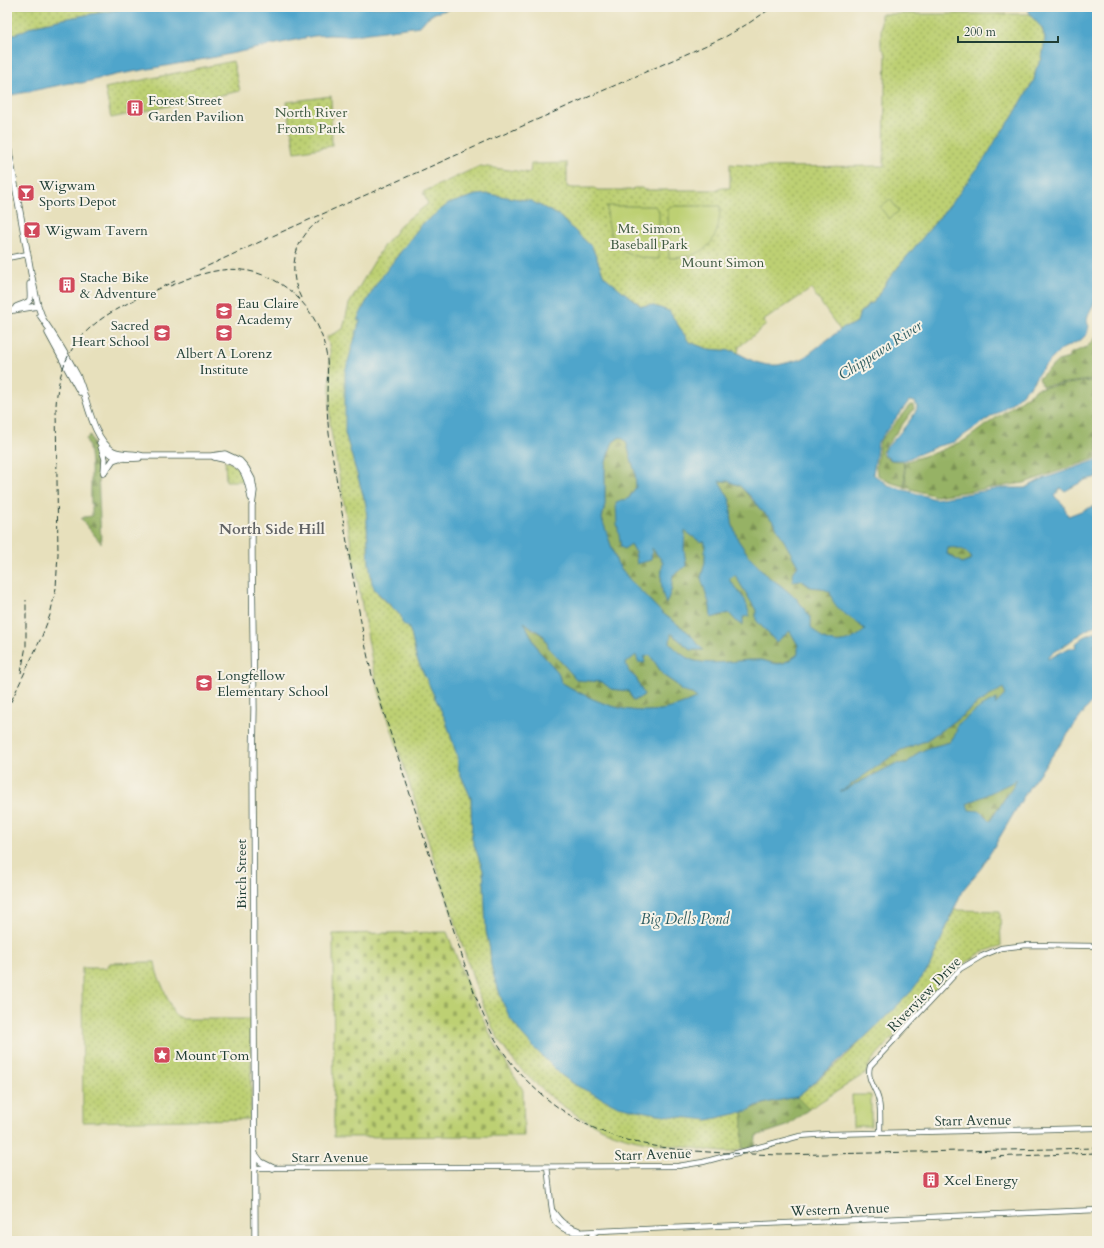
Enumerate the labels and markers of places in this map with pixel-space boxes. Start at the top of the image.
place label: Forest Street Garden Pavilion [148,91,244,126]
building icon: Forest Street Garden Pavilion [125,98,145,118]
place label: Wigwam Sports Depot [38,176,117,211]
bar icon: Wigwam Sports Depot [16,183,36,203]
bar icon: Wigwam Tavern [22,220,42,240]
place label: Wigwam Tavern [44,221,148,240]
place label: Stache Bike & Adventure [80,268,157,303]
building icon: Stache Bike & Adventure [57,275,77,295]
place label: Eau Claire Academy [237,294,299,329]
school or university icon: Eau Claire Academy [214,301,234,321]
place label: Sacred Heart School [72,316,150,351]
school or university icon: Sacred Heart School [152,323,172,343]
school or university icon: Albert A Lorenz Institute [214,323,234,343]
place label: Albert A Lorenz Institute [176,344,273,379]
place label: Longfellow Elementary School [217,666,329,701]
school or university icon: Longfellow Elementary School [194,673,214,693]
place icon: Mount Tom [152,1045,172,1065]
place label: Mount Tom [175,1046,249,1065]
building icon: Xcel Energy [921,1170,941,1190]
place label: Xcel Energy [944,1171,1019,1190]

